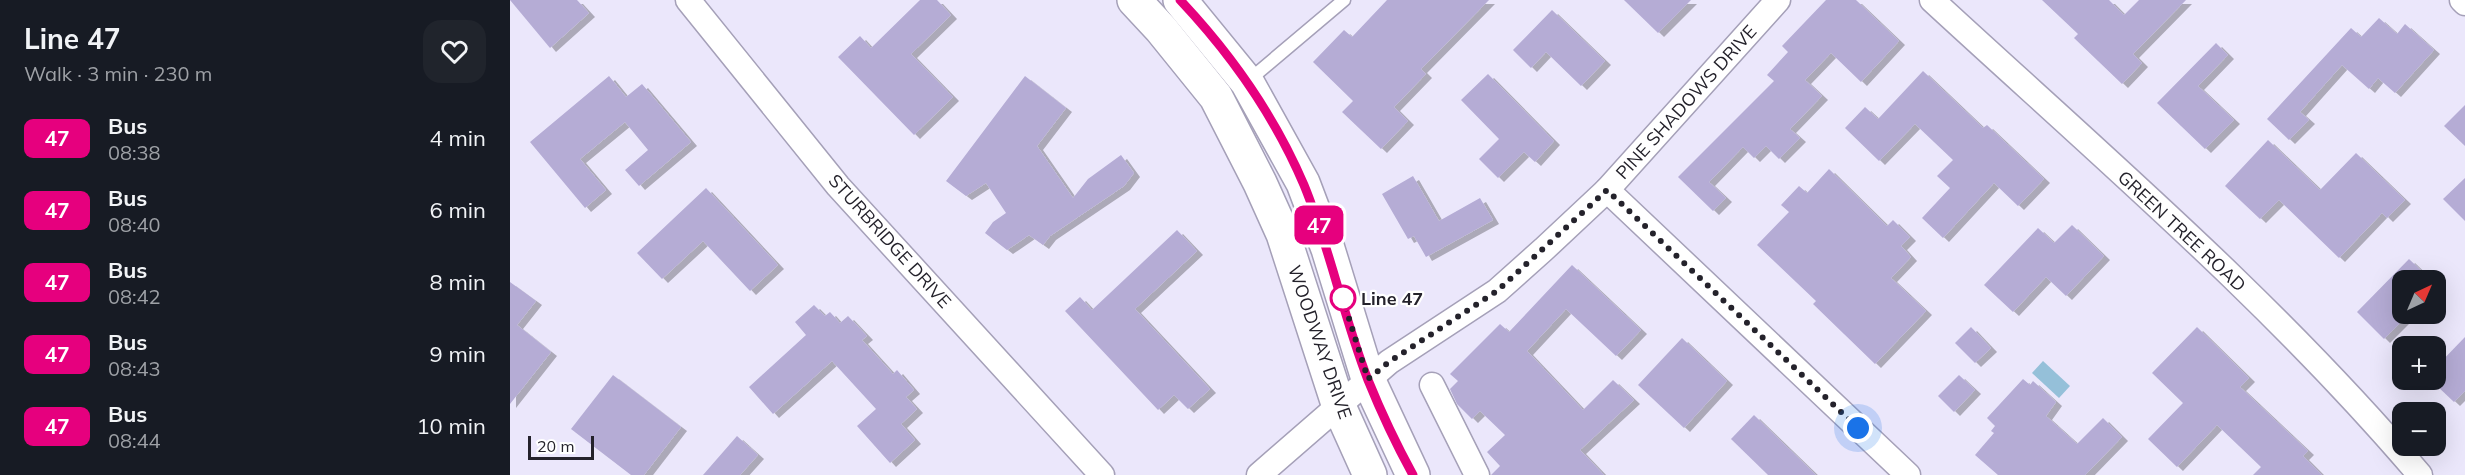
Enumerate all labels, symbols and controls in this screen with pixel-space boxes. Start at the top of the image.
button: heart [423,20,486,83]
street label: PINE SHADOWS DRIVE [1611,20,1761,184]
text: Line 47 [24,21,121,56]
text: Walk · 3 min · 230 m [24,61,212,86]
text: Bus [108,112,147,140]
text: 4 min [430,124,486,152]
text: 47 [44,125,70,151]
text: 08:38 [108,140,161,165]
street label: GREEN TREE ROAD [2113,166,2251,296]
street label: STURBRIDGE DRIVE [824,169,956,313]
text: Bus [108,184,147,212]
text: 6 min [430,196,486,224]
text: 47 [44,197,70,223]
line badge: 47 [1292,206,1346,244]
text: 08:40 [108,212,161,237]
text: 47 [1306,212,1332,238]
text: Bus [108,256,147,284]
street label: WOODWAY DRIVE [1283,262,1357,422]
text: 8 min [430,268,486,296]
text: 47 [44,269,70,295]
north arrow [2392,270,2446,324]
map controls [2392,270,2446,456]
text: 08:42 [108,284,161,309]
marker: Line 47 [1330,285,1356,311]
place label: Line 47 [1361,287,1423,310]
text: Bus [108,328,147,356]
button: + [2392,336,2446,390]
text: 9 min [430,340,486,368]
text: 47 [44,341,70,367]
text: 08:43 [108,356,161,381]
text: Bus [108,400,147,428]
button: − [2392,402,2446,456]
text: 10 min [416,412,486,440]
text: 47 [44,413,70,439]
your location [1843,413,1873,443]
text: 08:44 [108,428,161,453]
scale bar [528,433,594,460]
text: 20 m [537,436,574,456]

